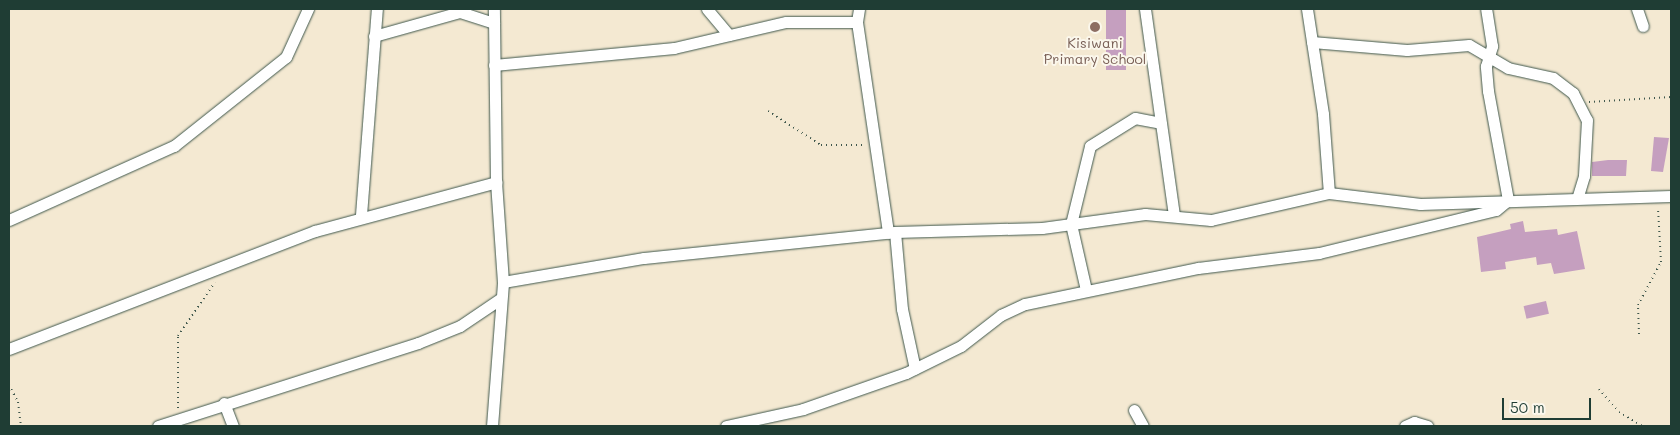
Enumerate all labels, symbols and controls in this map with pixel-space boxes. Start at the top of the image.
marker: Kisiwani Primary School [1089,21,1101,33]
place label: Kisiwani Primary School [1044,35,1146,68]
scale bar [1505,388,1594,420]
text: 50 m [1510,397,1545,417]

